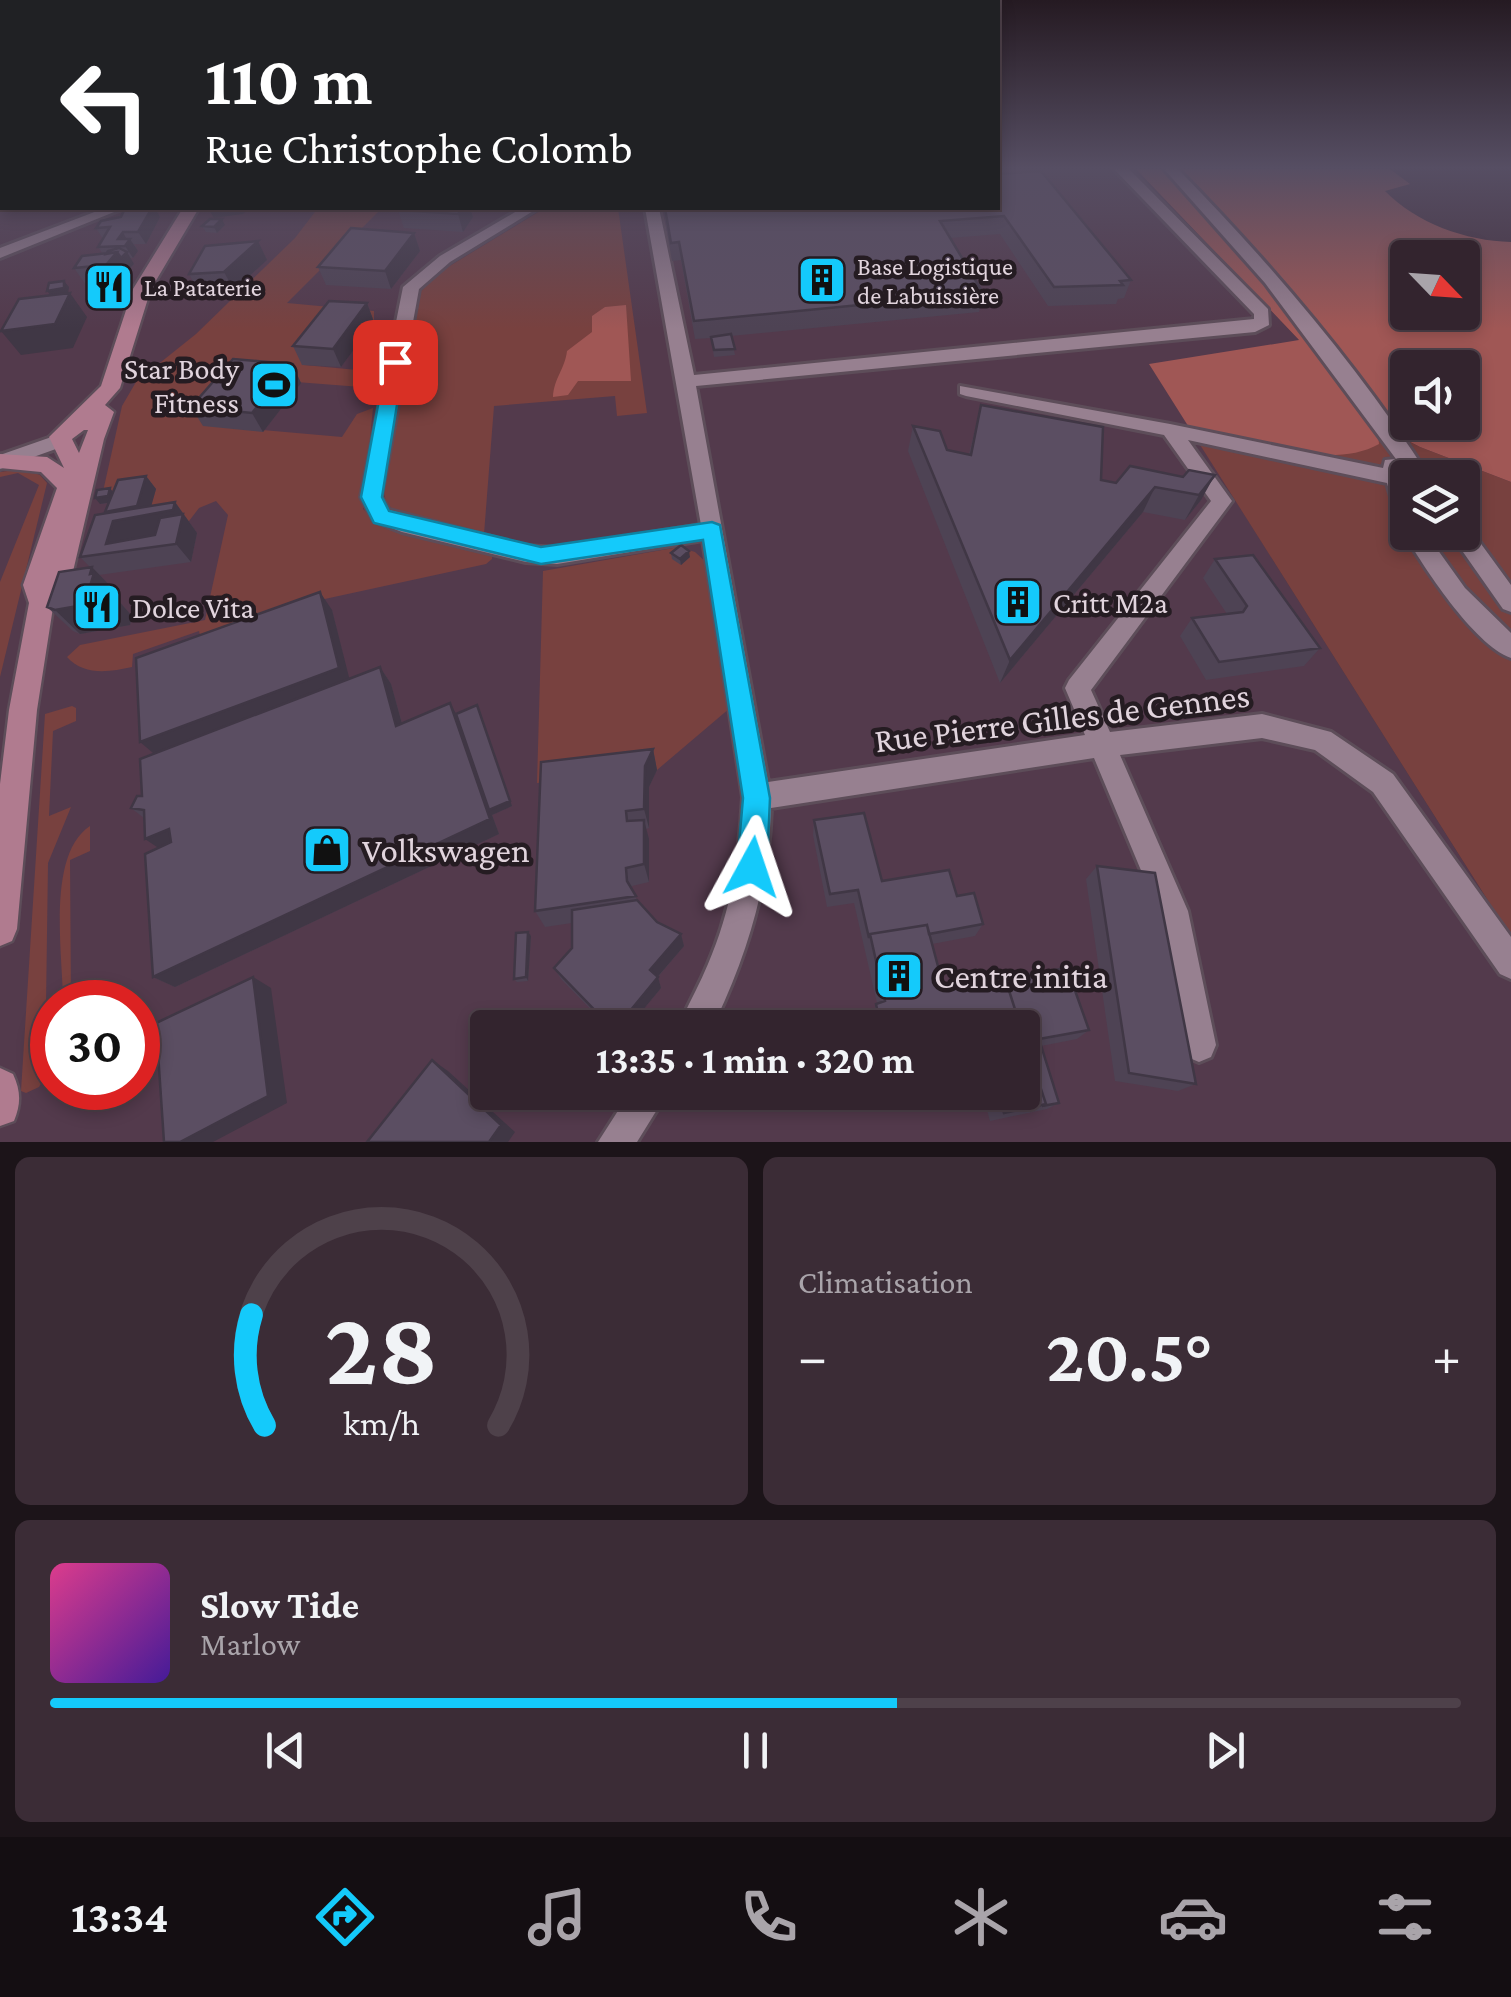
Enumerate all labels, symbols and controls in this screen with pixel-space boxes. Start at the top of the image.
icon: left [40,40,170,170]
text: 110 m [205,41,373,119]
text: Rue Christophe Colomb [205,123,633,173]
north arrow [1390,240,1480,330]
map controls [1390,240,1480,550]
place label: Base Logistique de Labuissière [857,253,1013,309]
building icon: Base Logistique de Labuissière [796,254,848,306]
restaurant icon: La Pataterie [83,261,135,313]
place label: La Pataterie [144,274,262,301]
pin [353,320,438,405]
icon: arrive [368,335,423,390]
button: sound [1390,350,1480,440]
place label: Star Body Fitness [124,352,239,419]
sports icon: Star Body Fitness [248,359,300,411]
button: layers [1390,460,1480,550]
building icon: Critt M2a [992,576,1044,628]
restaurant icon: Dolce Vita [71,581,123,633]
place label: Critt M2a [1053,586,1168,619]
place label: Dolce Vita [132,591,254,624]
street label: Rue Pierre Gilles de Gennes [872,676,1252,760]
position arrow [700,815,804,919]
shop icon: Volkswagen [301,824,353,876]
place label: Volkswagen [362,831,530,870]
building icon: Centre initia [873,950,925,1002]
place label: Centre initia [934,957,1108,996]
speed limit sign: 30 [30,980,160,1110]
text: 13:35 · 1 min · 320 m [596,1039,914,1081]
text: Climatisation [798,1264,973,1300]
text: 28 [325,1290,438,1405]
text: 20.5° [1046,1314,1213,1397]
text: − [798,1326,827,1387]
text: + [1432,1326,1461,1387]
text: km/h [343,1403,420,1443]
text: Slow Tide [200,1584,359,1626]
text: Marlow [200,1626,300,1662]
icon: previous [258,1723,313,1778]
icon: pause [728,1723,783,1778]
icon: next [1198,1723,1253,1778]
icon: directions [310,1882,380,1952]
icon: music [522,1882,592,1952]
icon: phone [734,1882,804,1952]
icon: climate [946,1882,1016,1952]
icon: car [1158,1882,1228,1952]
icon: filters [1370,1882,1440,1952]
text: 13:34 [71,1892,169,1942]

